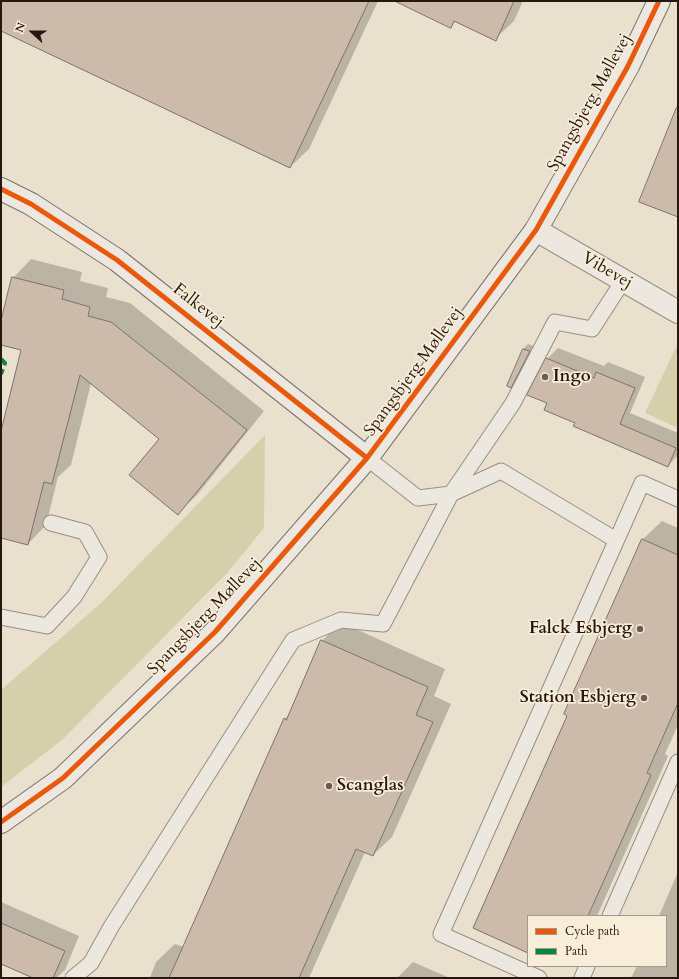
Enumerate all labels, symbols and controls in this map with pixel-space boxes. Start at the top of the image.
north arrow [12,12,52,52]
text: N [12,20,29,35]
street label: Spangsbjerg Møllevej [544,30,636,176]
street label: Vibevej [578,248,636,294]
street label: Falkevej [168,280,228,332]
street label: Spangsbjerg Møllevej [360,303,468,441]
place label: Ingo [553,367,591,387]
marker: Ingo [540,372,550,382]
street label: Spangsbjerg Møllevej [144,554,266,680]
place label: Falck Esbjerg [529,619,632,639]
marker: Falck Esbjerg [635,624,645,634]
place label: Station Esbjerg [520,688,636,708]
marker: Station Esbjerg [639,693,649,703]
place label: Scanglas [337,776,403,796]
marker: Scanglas [324,781,334,791]
legend [527,915,667,967]
text: Cycle path [565,923,620,939]
text: Path [565,943,588,959]

